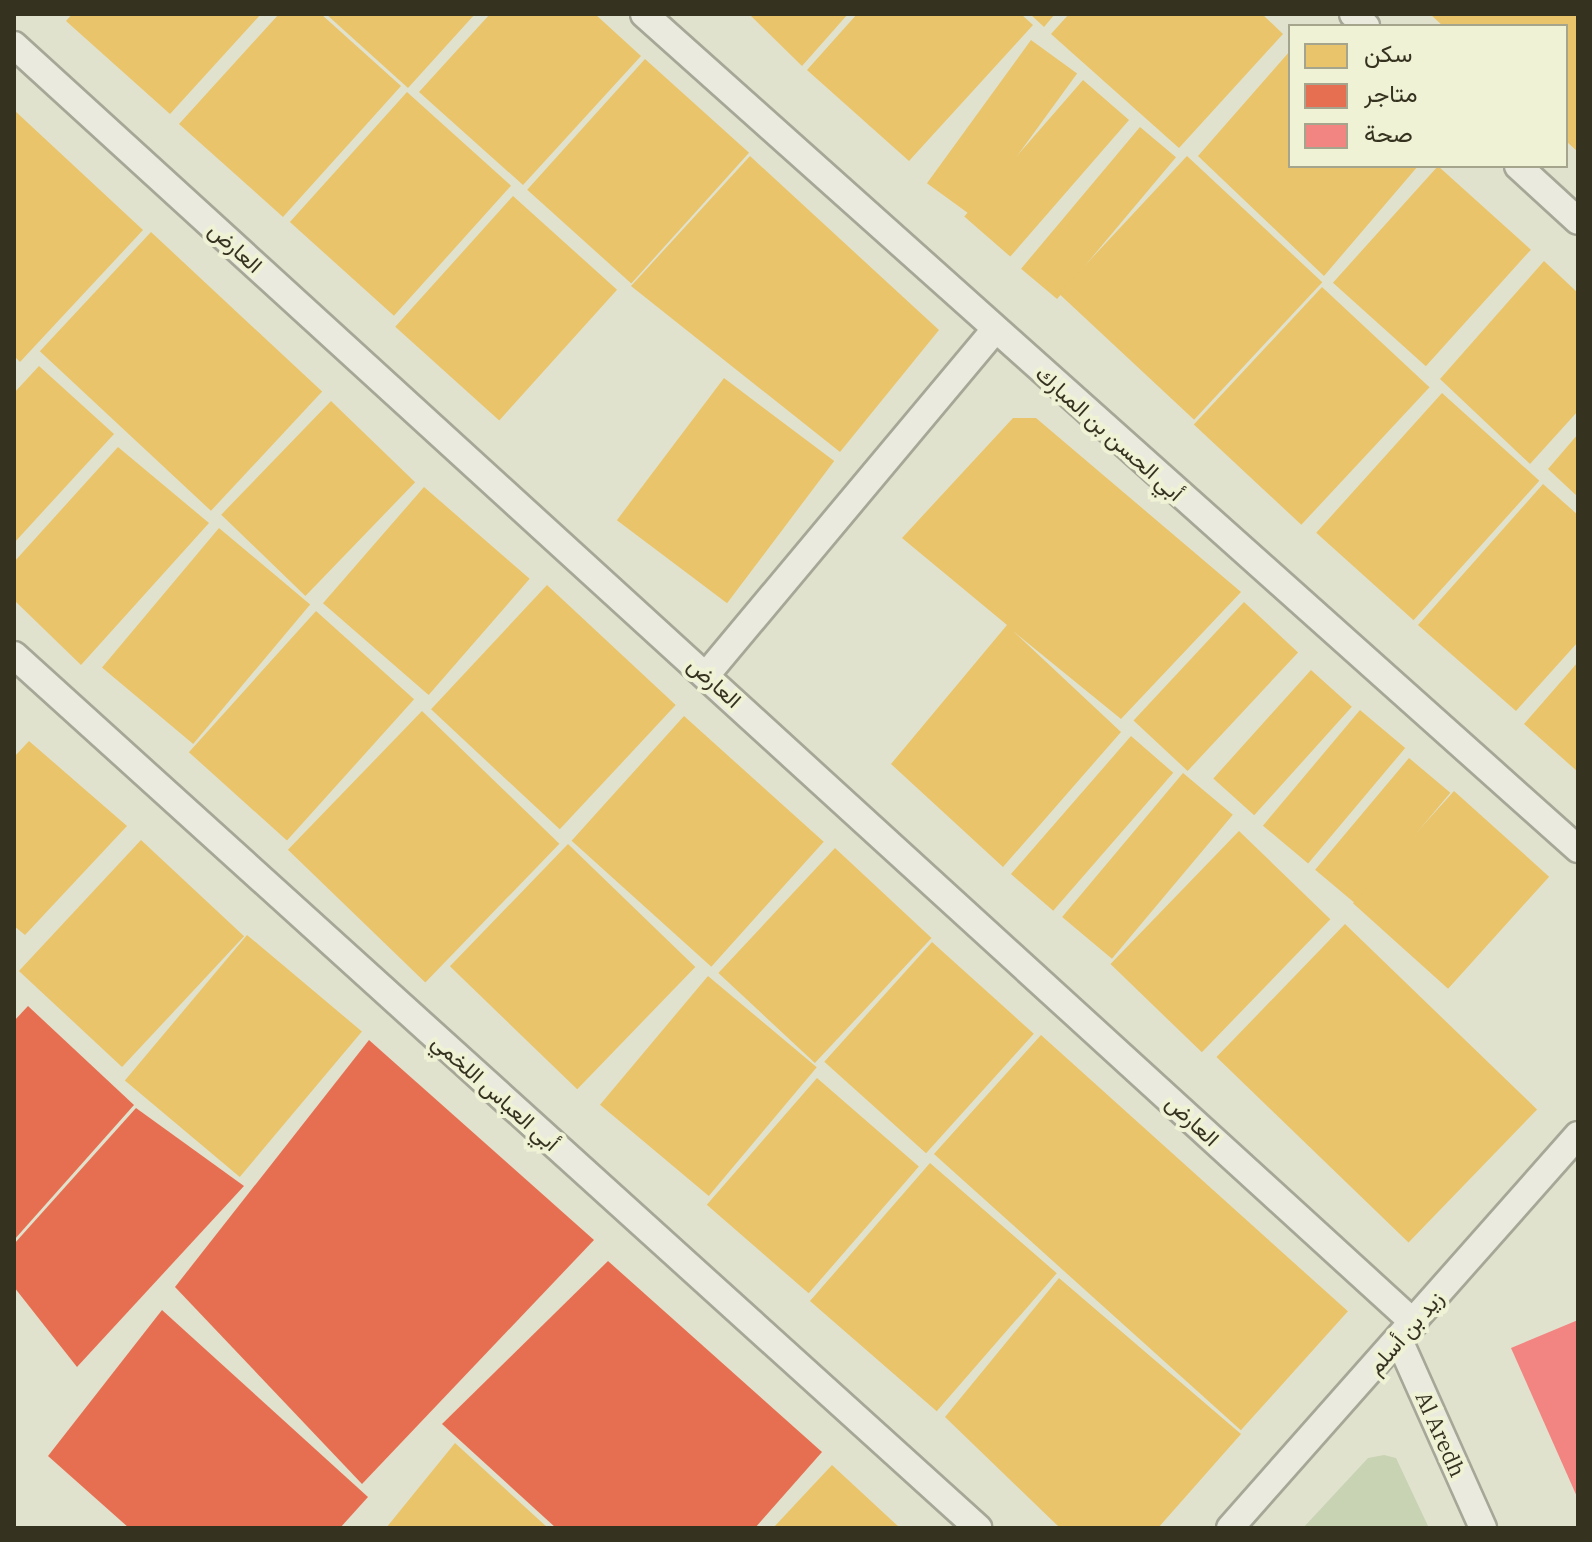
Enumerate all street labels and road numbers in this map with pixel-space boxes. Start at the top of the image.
street label: العارض [204,216,268,278]
street label: أبي الحسن بن المبارك [1031,360,1189,506]
street label: العارض [683,651,747,713]
street label: أبي العباس اللخمي [427,1028,565,1156]
street label: العارض [1161,1089,1225,1151]
street label: زيد بن أسلم [1362,1285,1448,1379]
street label: Al Aredh [1411,1387,1471,1481]

